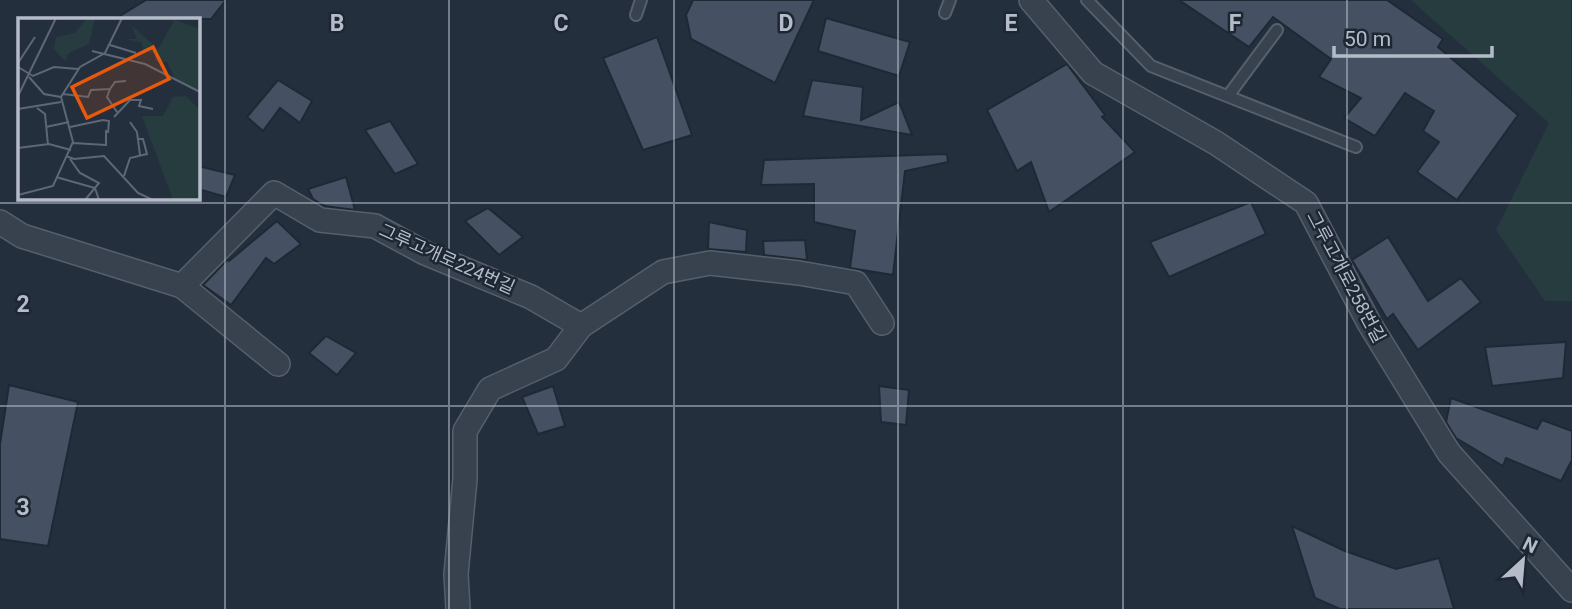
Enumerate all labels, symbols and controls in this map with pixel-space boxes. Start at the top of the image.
text: B [330,10,344,37]
text: C [553,10,569,37]
text: D [779,10,793,37]
text: E [1005,10,1018,37]
text: F [1229,10,1242,37]
scale bar [1334,14,1492,58]
inset map [18,18,200,200]
text: 50 m [1344,27,1391,51]
street label: 그루고개로258번길 [1303,207,1390,346]
street label: 그루고개로224번길 [376,219,518,298]
text: 2 [16,291,30,318]
text: 3 [16,494,30,521]
north arrow [1488,525,1558,595]
text: N [1519,532,1541,558]

